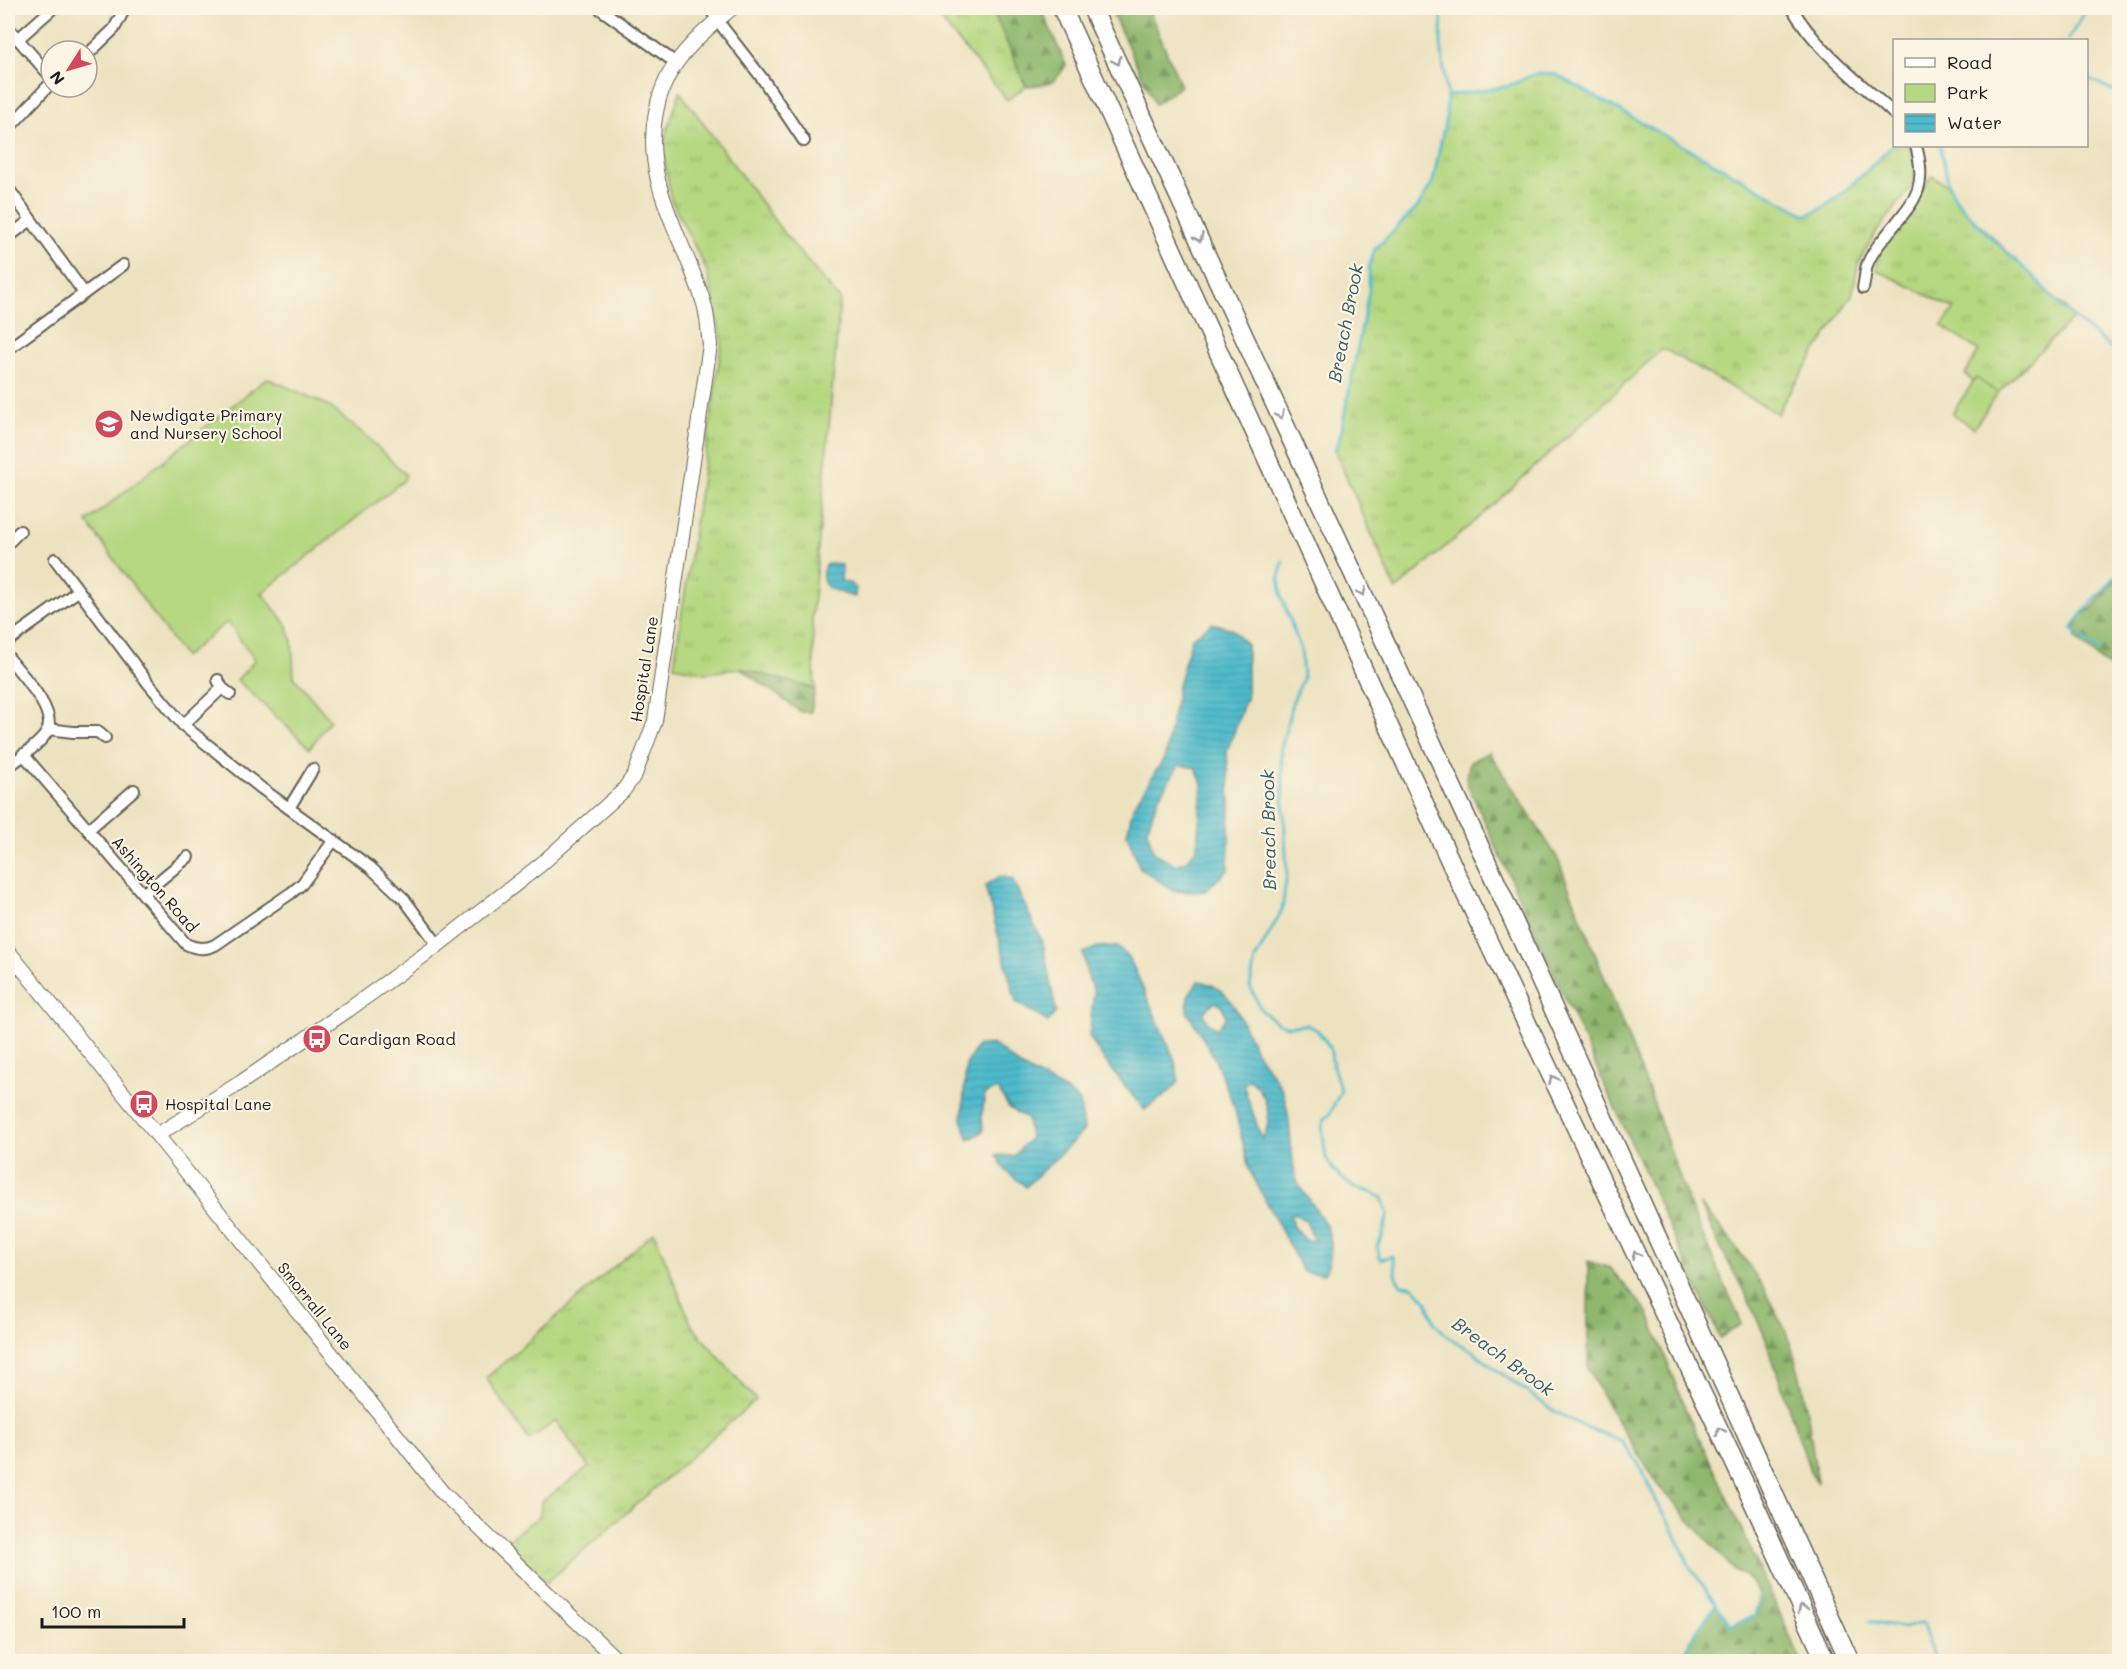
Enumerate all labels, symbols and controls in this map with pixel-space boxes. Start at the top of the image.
north arrow [39,39,99,99]
legend [1893,39,2088,147]
text: Road [1947,50,1992,74]
one-way arrow [1109,54,1121,65]
text: N [45,67,69,90]
text: Park [1947,80,1988,104]
text: Water [1947,110,2002,134]
one-way arrow [1191,231,1203,242]
water label: Breach Brook [1322,261,1368,384]
place label: Newdigate Primary and Nursery School [130,404,282,443]
school or university icon: Newdigate Primary and Nursery School [93,408,125,440]
one-way arrow [1273,408,1285,419]
one-way arrow [1355,585,1367,596]
street label: Hospital Lane [625,615,662,723]
water label: Breach Brook [1255,769,1281,890]
street label: Ashington Road [108,831,203,936]
bus stop icon: Cardigan Road [301,1023,333,1055]
place label: Cardigan Road [338,1028,456,1049]
one-way arrow [1549,1074,1561,1085]
bus stop icon: Hospital Lane [128,1088,160,1120]
place label: Hospital Lane [165,1093,272,1114]
one-way arrow [1632,1251,1644,1262]
street label: Smorrall Lane [273,1257,357,1354]
water label: Breach Brook [1448,1311,1560,1401]
one-way arrow [1715,1427,1727,1438]
scale bar [42,1591,184,1629]
text: 100 m [51,1599,101,1623]
one-way arrow [1797,1604,1809,1615]

